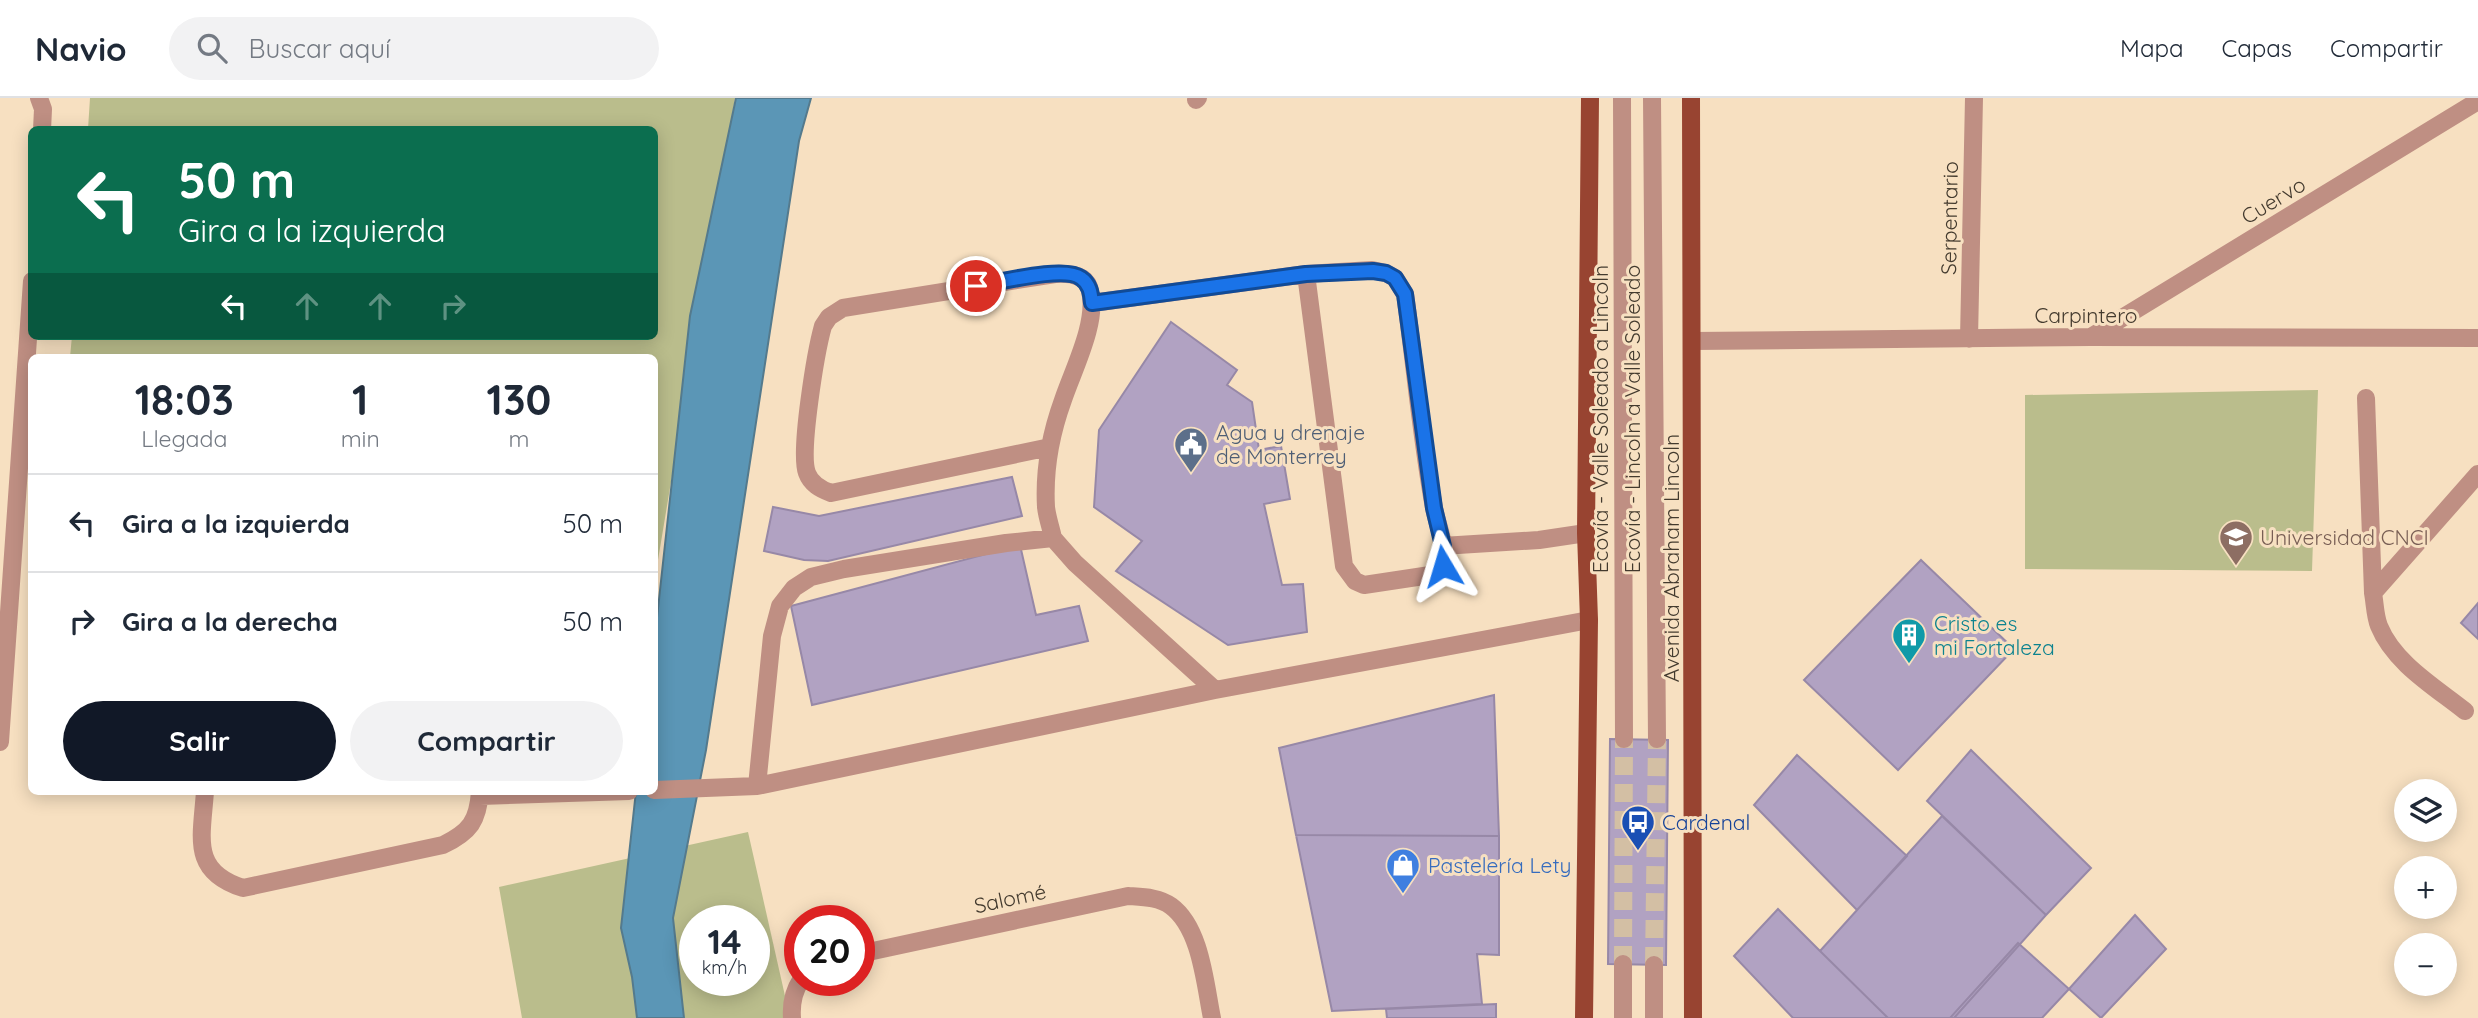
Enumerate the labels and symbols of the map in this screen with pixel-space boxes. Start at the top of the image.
street label: Serpentario [1935,161,1963,275]
street label: Cuervo [2236,171,2310,229]
pin [946,256,1006,316]
street label: Ecovía - Valle Soleado a Lincoln [1587,265,1613,573]
street label: Ecovía - Lincoln a Valle Soleado [1619,265,1645,573]
street label: Carpintero [2034,302,2138,328]
place label: Agua y drenaje de Monterrey [1216,419,1365,469]
public building icon: Agua y drenaje de Monterrey [1172,425,1210,474]
street label: Avenida Abraham Lincoln [1658,434,1684,682]
school or university icon: Universidad CNCI [2217,518,2255,567]
place label: Universidad CNCI [2260,524,2429,550]
position arrow [1406,529,1480,603]
place label: Cristo es mi Fortaleza [1934,610,2055,660]
building icon: Cristo es mi Fortaleza [1890,616,1928,665]
bus stop icon: Cardenal [1619,803,1657,852]
place label: Cardenal [1662,809,1750,835]
shop icon: Pastelería Lety [1384,846,1422,895]
place label: Pastelería Lety [1428,852,1571,878]
street label: Salomé [972,878,1048,918]
speed limit sign: 20 [784,905,875,996]

